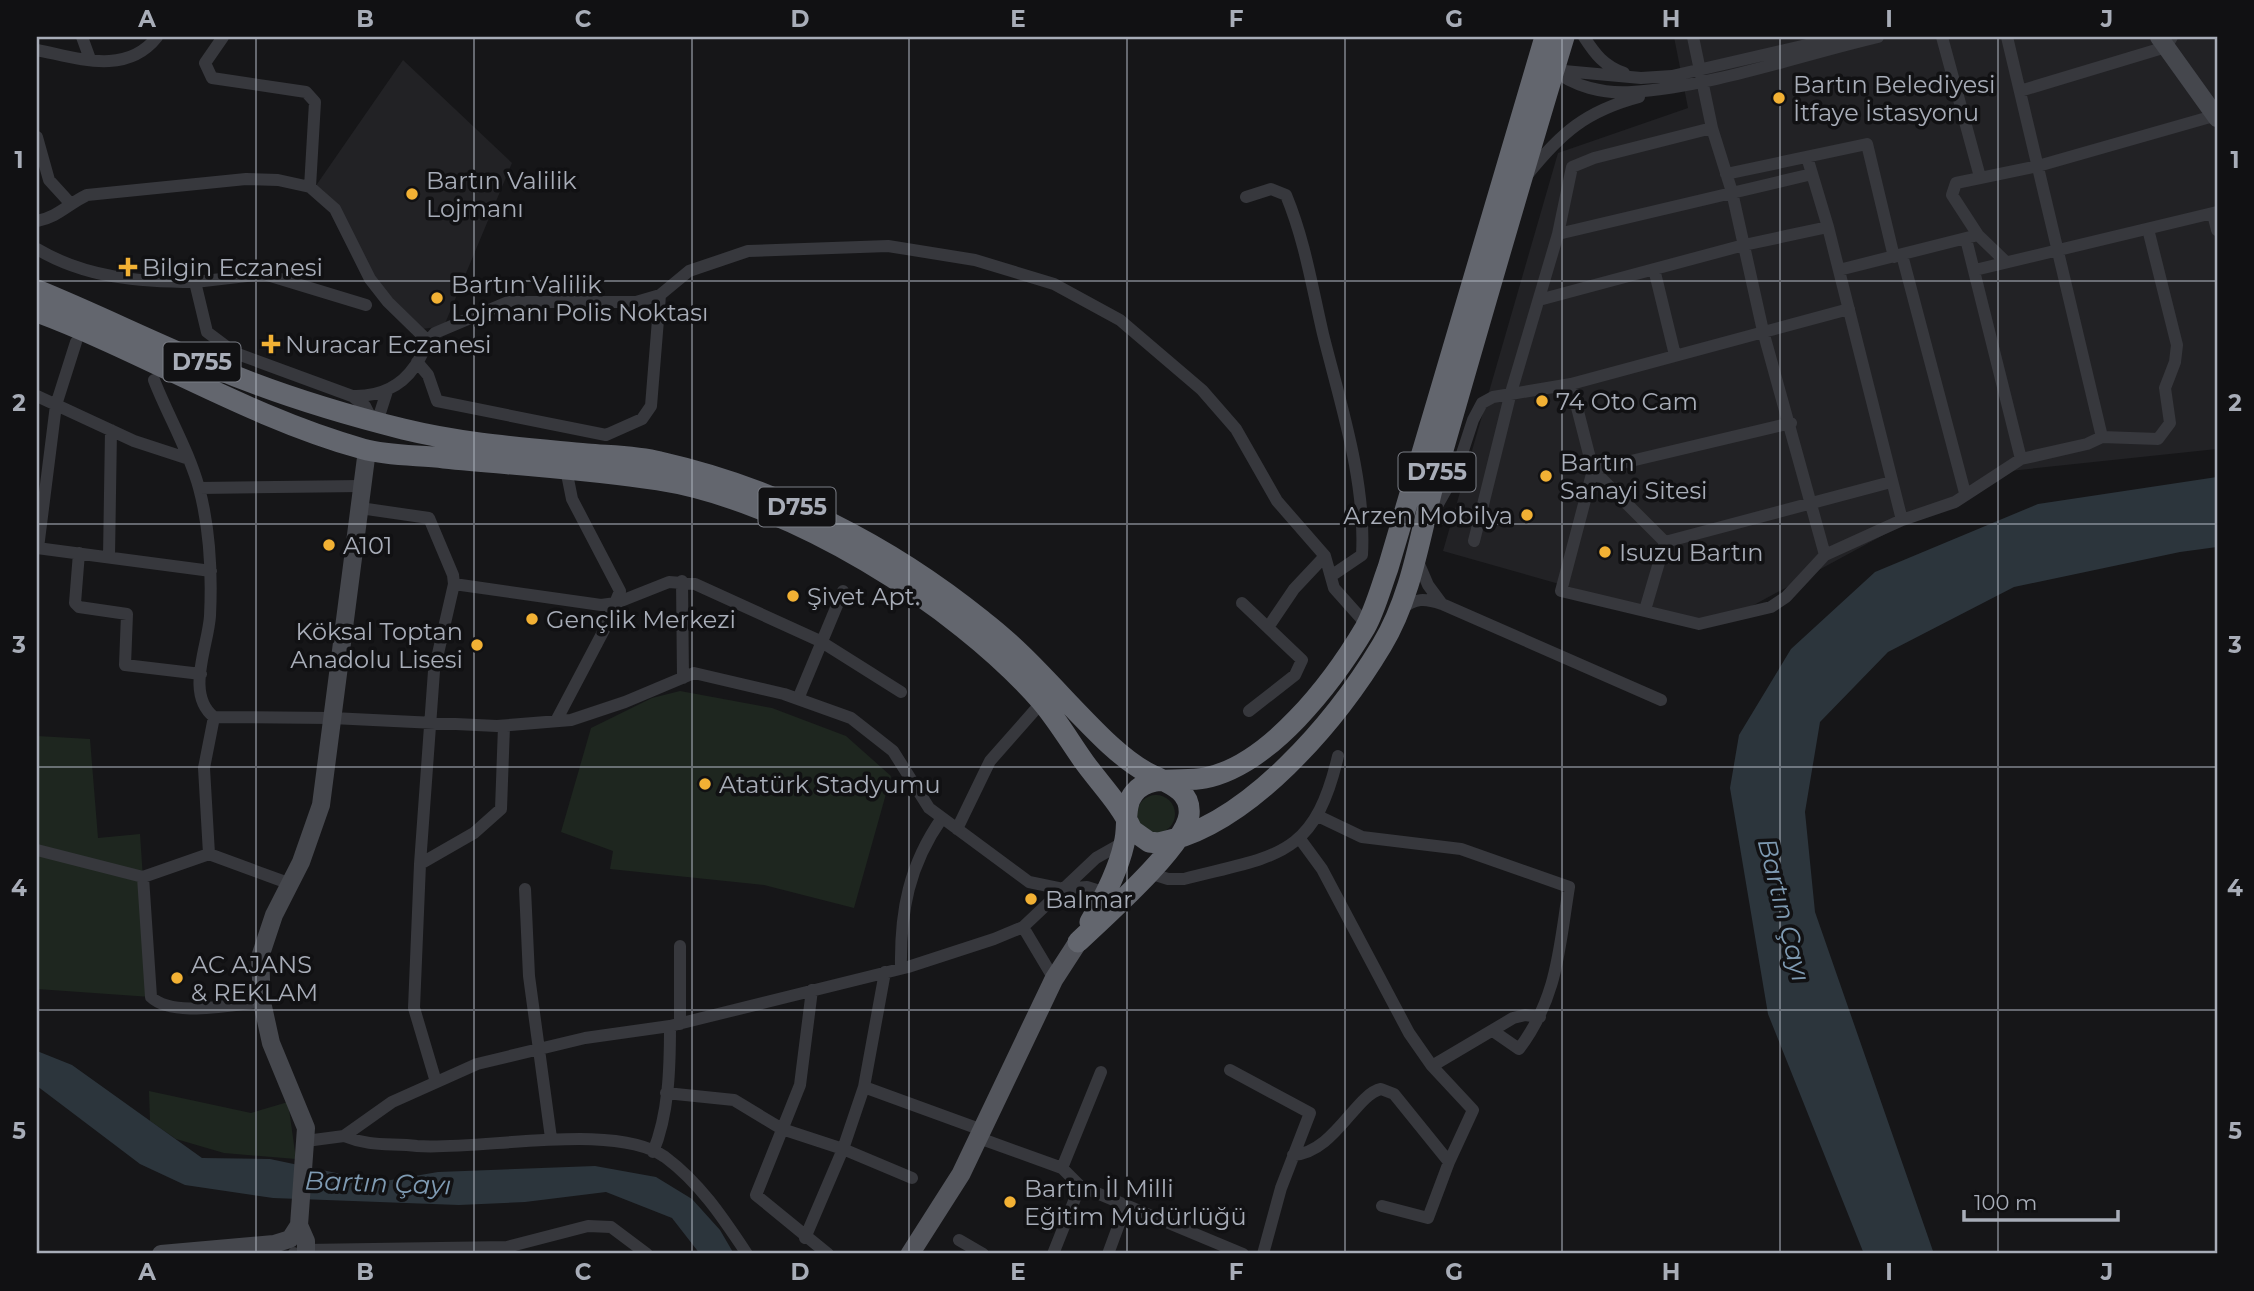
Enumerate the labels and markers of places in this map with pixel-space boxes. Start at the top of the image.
place label: Bartın Belediyesi İtfaye İstasyonu [1793,70,1995,127]
marker: Bartın Belediyesi İtfaye İstasyonu [1771,90,1787,106]
place label: Bartın Valilik Lojmanı [426,166,577,223]
marker: Bartın Valilik Lojmanı [404,186,420,202]
place label: Bilgin Eczanesi [142,253,323,282]
marker: Bilgin Eczanesi [120,259,136,275]
place label: Bartın Valilik Lojmanı Polis Noktası [451,270,709,327]
marker: Bartın Valilik Lojmanı Polis Noktası [429,290,445,306]
place label: Nuracar Eczanesi [285,330,492,359]
marker: Nuracar Eczanesi [263,336,279,352]
place label: 74 Oto Cam [1556,387,1698,416]
marker: 74 Oto Cam [1534,393,1550,409]
place label: Bartın Sanayi Sitesi [1560,448,1708,505]
marker: Bartın Sanayi Sitesi [1538,468,1554,484]
place label: Arzen Mobilya [1343,501,1513,530]
marker: Arzen Mobilya [1519,507,1535,523]
place label: A101 [343,531,392,560]
marker: A101 [321,537,337,553]
place label: Isuzu Bartın [1619,538,1763,567]
marker: Isuzu Bartın [1597,544,1613,560]
place label: Şivet Apt. [807,582,920,611]
marker: Şivet Apt. [785,588,801,604]
place label: Gençlik Merkezi [546,605,736,634]
marker: Gençlik Merkezi [524,611,540,627]
place label: Köksal Toptan Anadolu Lisesi [290,617,463,674]
marker: Köksal Toptan Anadolu Lisesi [469,637,485,653]
place label: Atatürk Stadyumu [719,770,941,799]
marker: Atatürk Stadyumu [697,776,713,792]
place label: Balmar [1045,885,1133,914]
marker: Balmar [1023,891,1039,907]
place label: AC AJANS & REKLAM [191,950,318,1007]
marker: AC AJANS & REKLAM [169,970,185,986]
place label: Bartın İl Milli Eğitim Müdürlüğü [1024,1174,1247,1231]
marker: Bartın İl Milli Eğitim Müdürlüğü [1002,1194,1018,1210]

